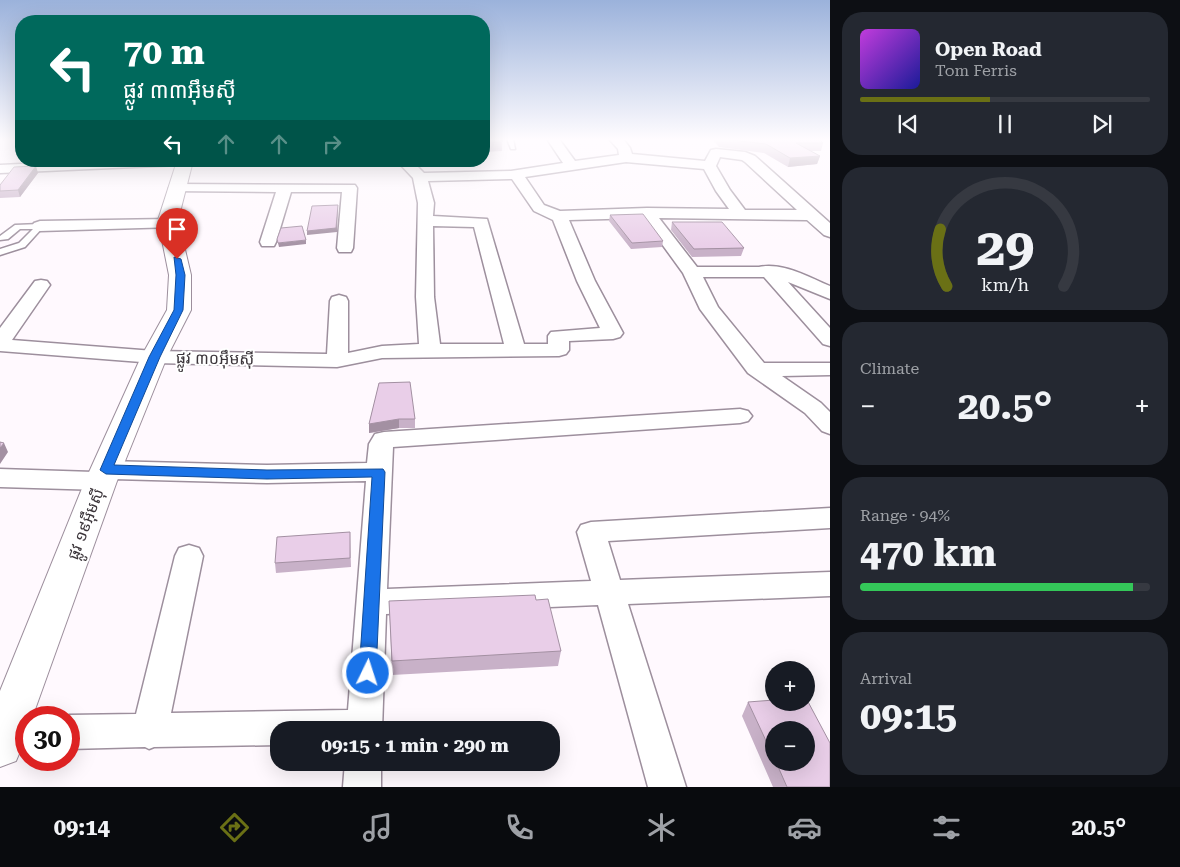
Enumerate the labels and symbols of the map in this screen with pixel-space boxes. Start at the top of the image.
pin [156,208,198,259]
street label: ផ្លូវ ៣០អ៊ឹមស៊ី [175,348,254,373]
street label: ផ្លូវ ១៩អ៊ឹមស៊ី [63,486,112,564]
position arrow [341,646,393,698]
speed limit sign: 30 [15,706,80,771]

